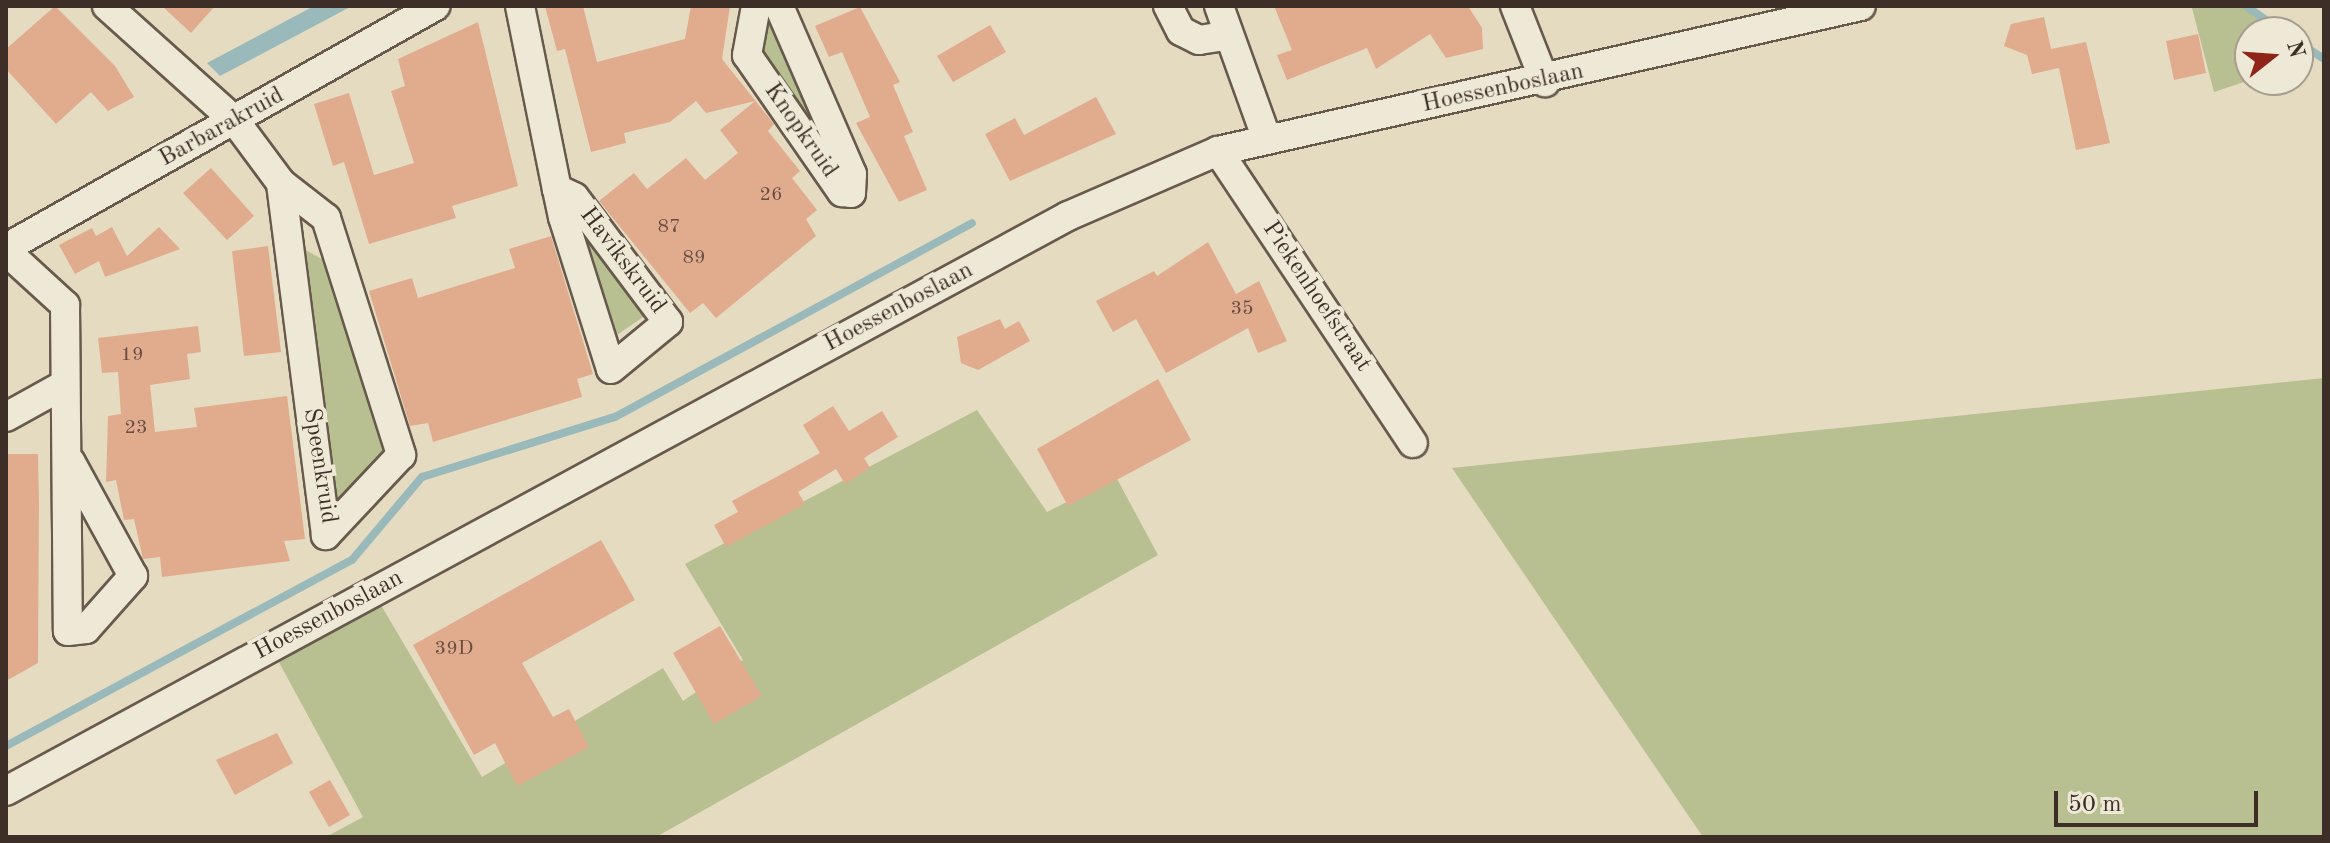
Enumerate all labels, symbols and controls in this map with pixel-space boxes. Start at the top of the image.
north arrow [2234,16,2314,96]
text: N [2282,38,2308,61]
street label: Hoessenboslaan [1420,58,1586,120]
street label: Knopkruid [757,78,843,184]
street label: Barbarakruid [155,82,289,174]
house number: 26 [759,183,783,207]
street label: Havikskruid [573,202,671,320]
house number: 87 [657,215,681,239]
street label: Piekenhoefstraat [1255,216,1377,378]
house number: 89 [682,246,706,270]
street label: Hoessenboslaan [820,257,978,359]
house number: 35 [1230,297,1254,321]
house number: 19 [120,343,144,367]
street label: Speenkruid [296,406,342,526]
house number: 23 [124,416,148,440]
street label: Hoessenboslaan [250,565,408,667]
house number: 39D [435,637,473,661]
scale bar [2058,775,2262,825]
text: 50 m [2068,793,2122,817]

